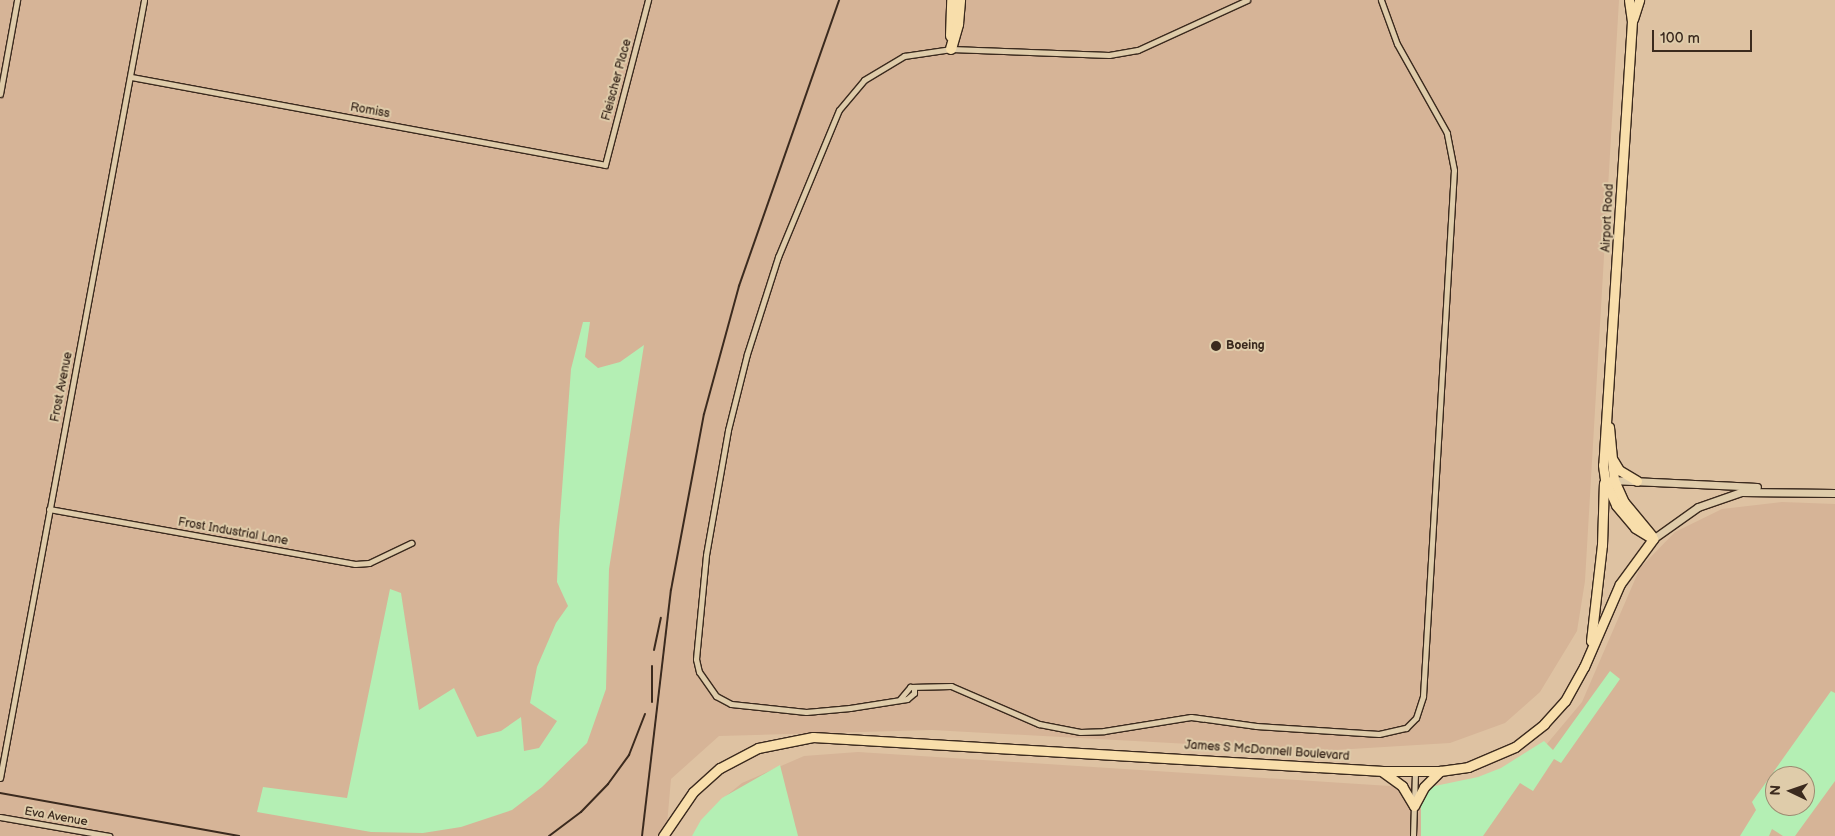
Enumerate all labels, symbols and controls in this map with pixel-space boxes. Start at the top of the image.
scale bar [1655,20,1755,52]
text: 100 m [1660,29,1700,48]
street label: Fleischer Place [599,38,635,122]
street label: Romiss [349,100,391,122]
street label: Airport Road [1599,183,1617,253]
place label: Boeing [1226,339,1265,353]
marker: Boeing [1210,340,1222,352]
street label: Frost Avenue [48,351,76,423]
street label: Frost Industrial Lane [177,515,289,549]
street label: James S McDonnell Boulevard [1184,738,1350,764]
north arrow [1765,766,1815,816]
text: N [1767,785,1784,796]
street label: Eva Avenue [23,804,89,830]

